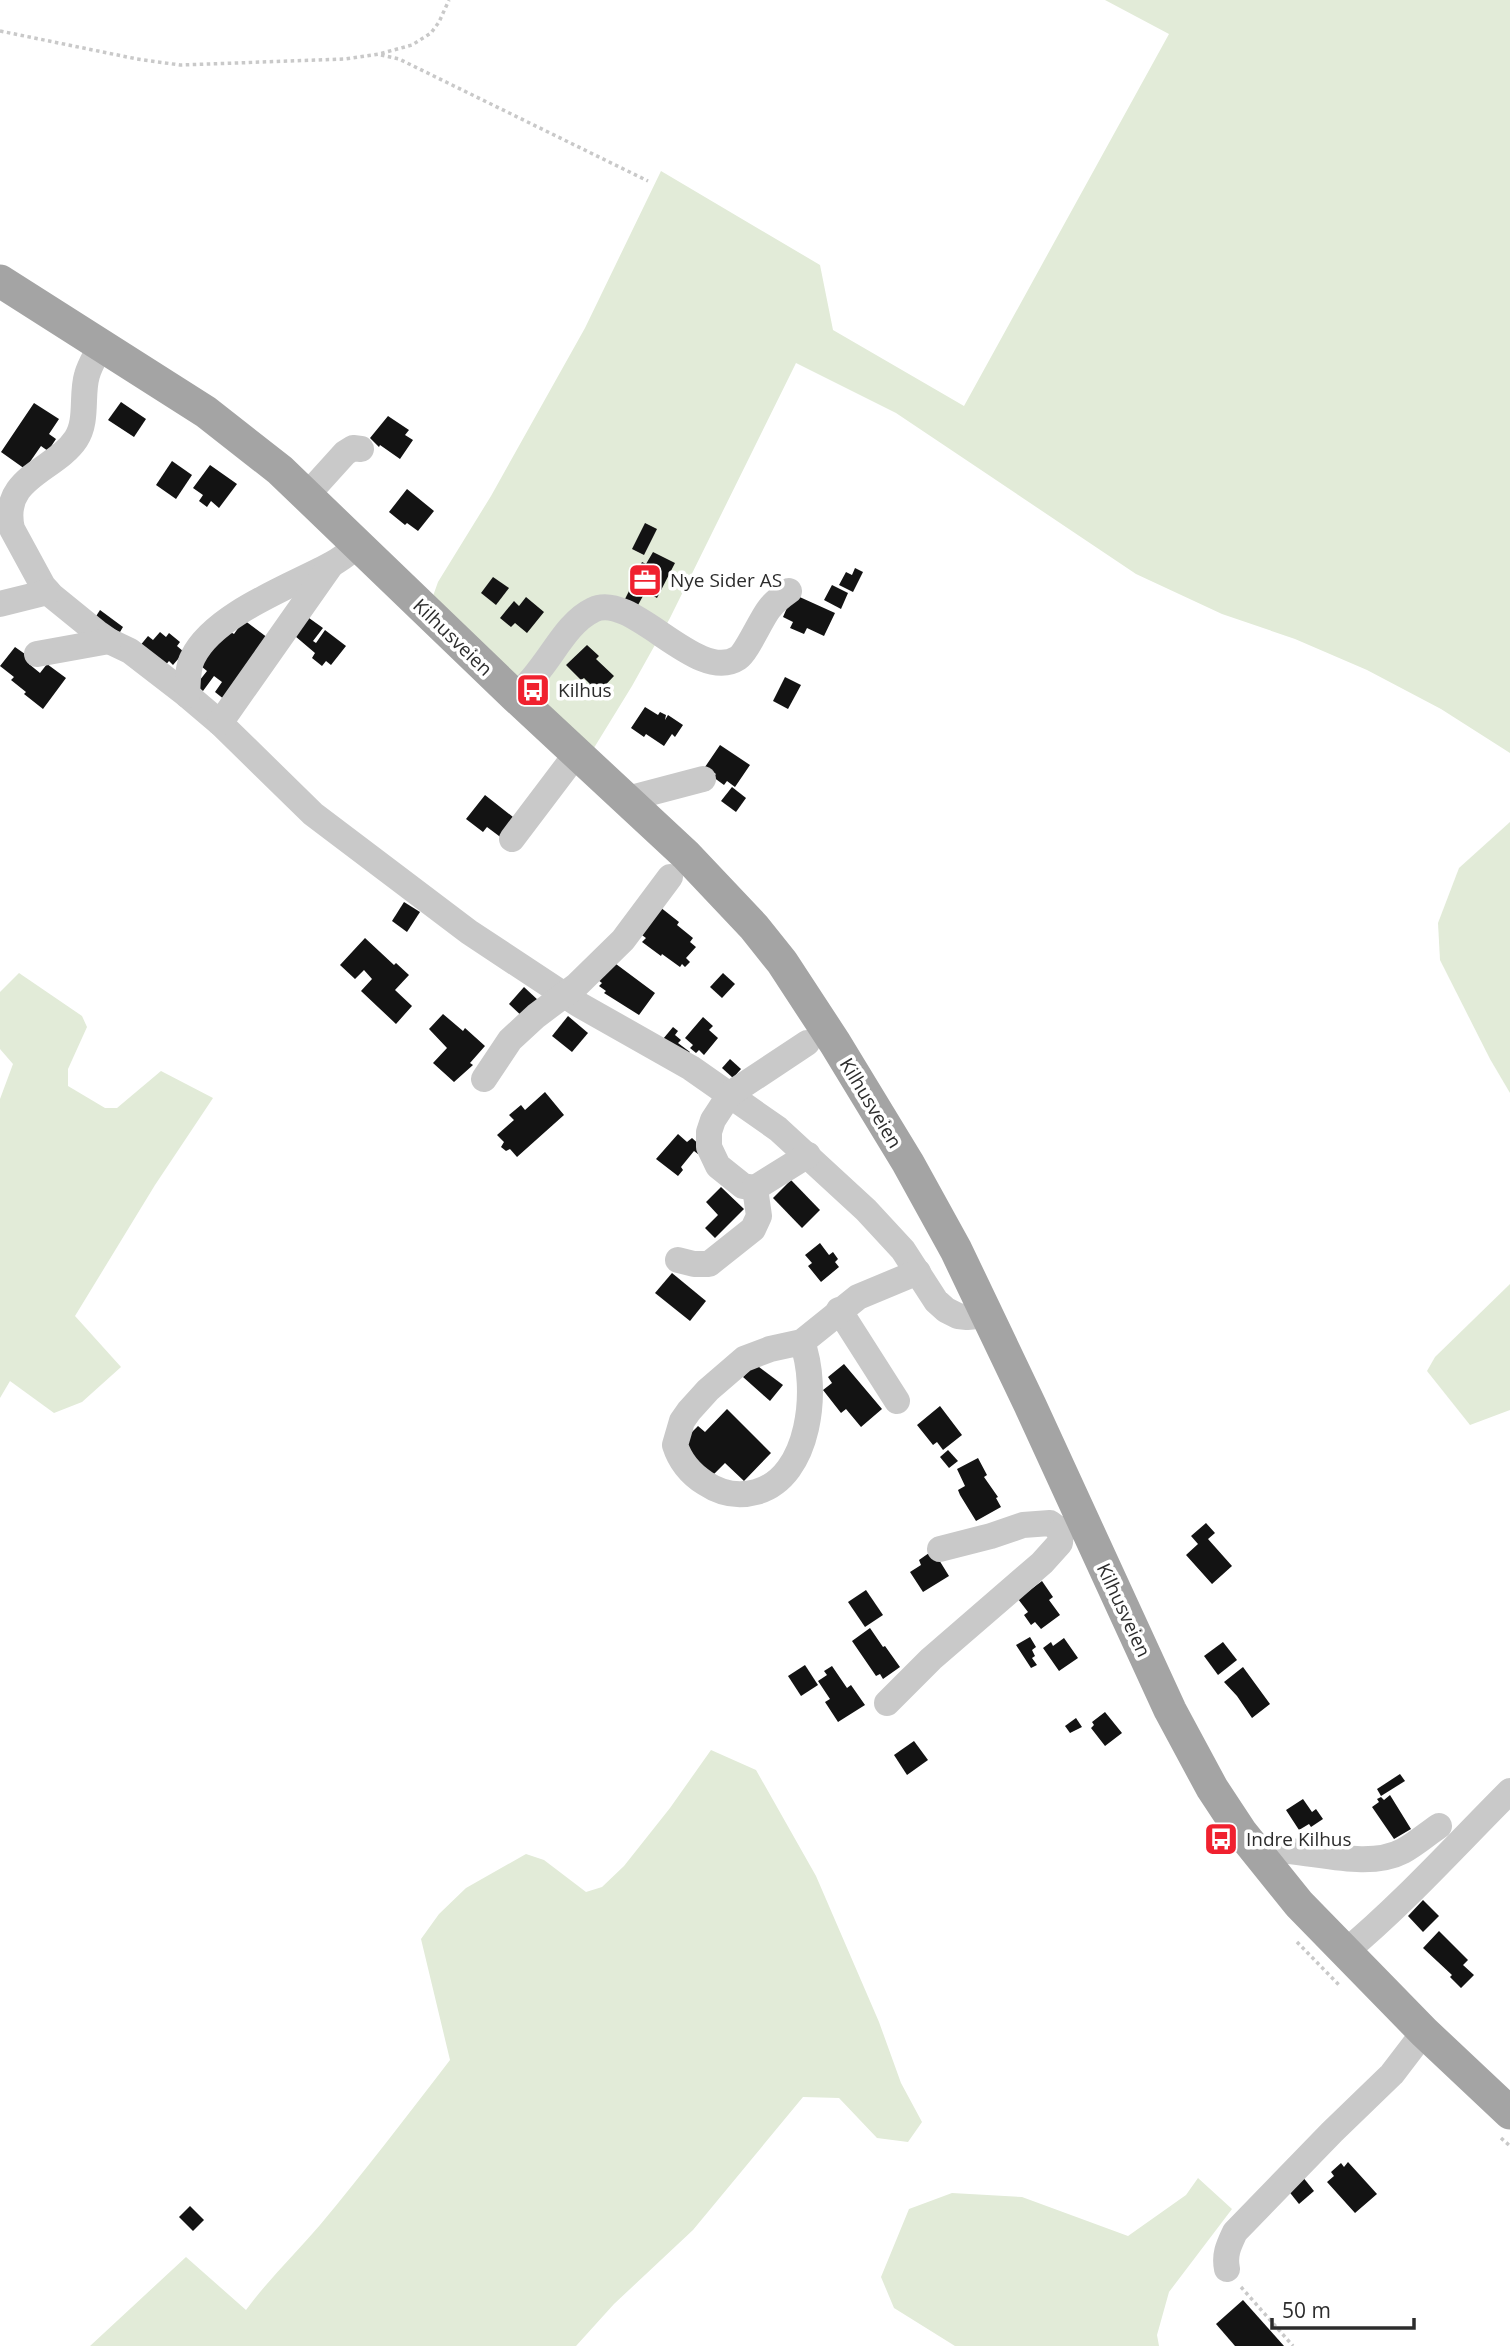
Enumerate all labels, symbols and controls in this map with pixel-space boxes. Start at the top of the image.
office icon: Nye Sider AS [626,561,664,599]
place label: Nye Sider AS [670,567,782,593]
street label: Kilhusveien [408,593,498,681]
bus stop icon: Kilhus [514,671,552,709]
place label: Kilhus [558,677,612,703]
street label: Kilhusveien [834,1053,908,1153]
street label: Kilhusveien [1091,1559,1157,1661]
bus stop icon: Indre Kilhus [1202,1820,1240,1858]
place label: Indre Kilhus [1246,1826,1352,1852]
scale bar [1272,2286,1414,2330]
text: 50 m [1282,2296,1331,2324]

